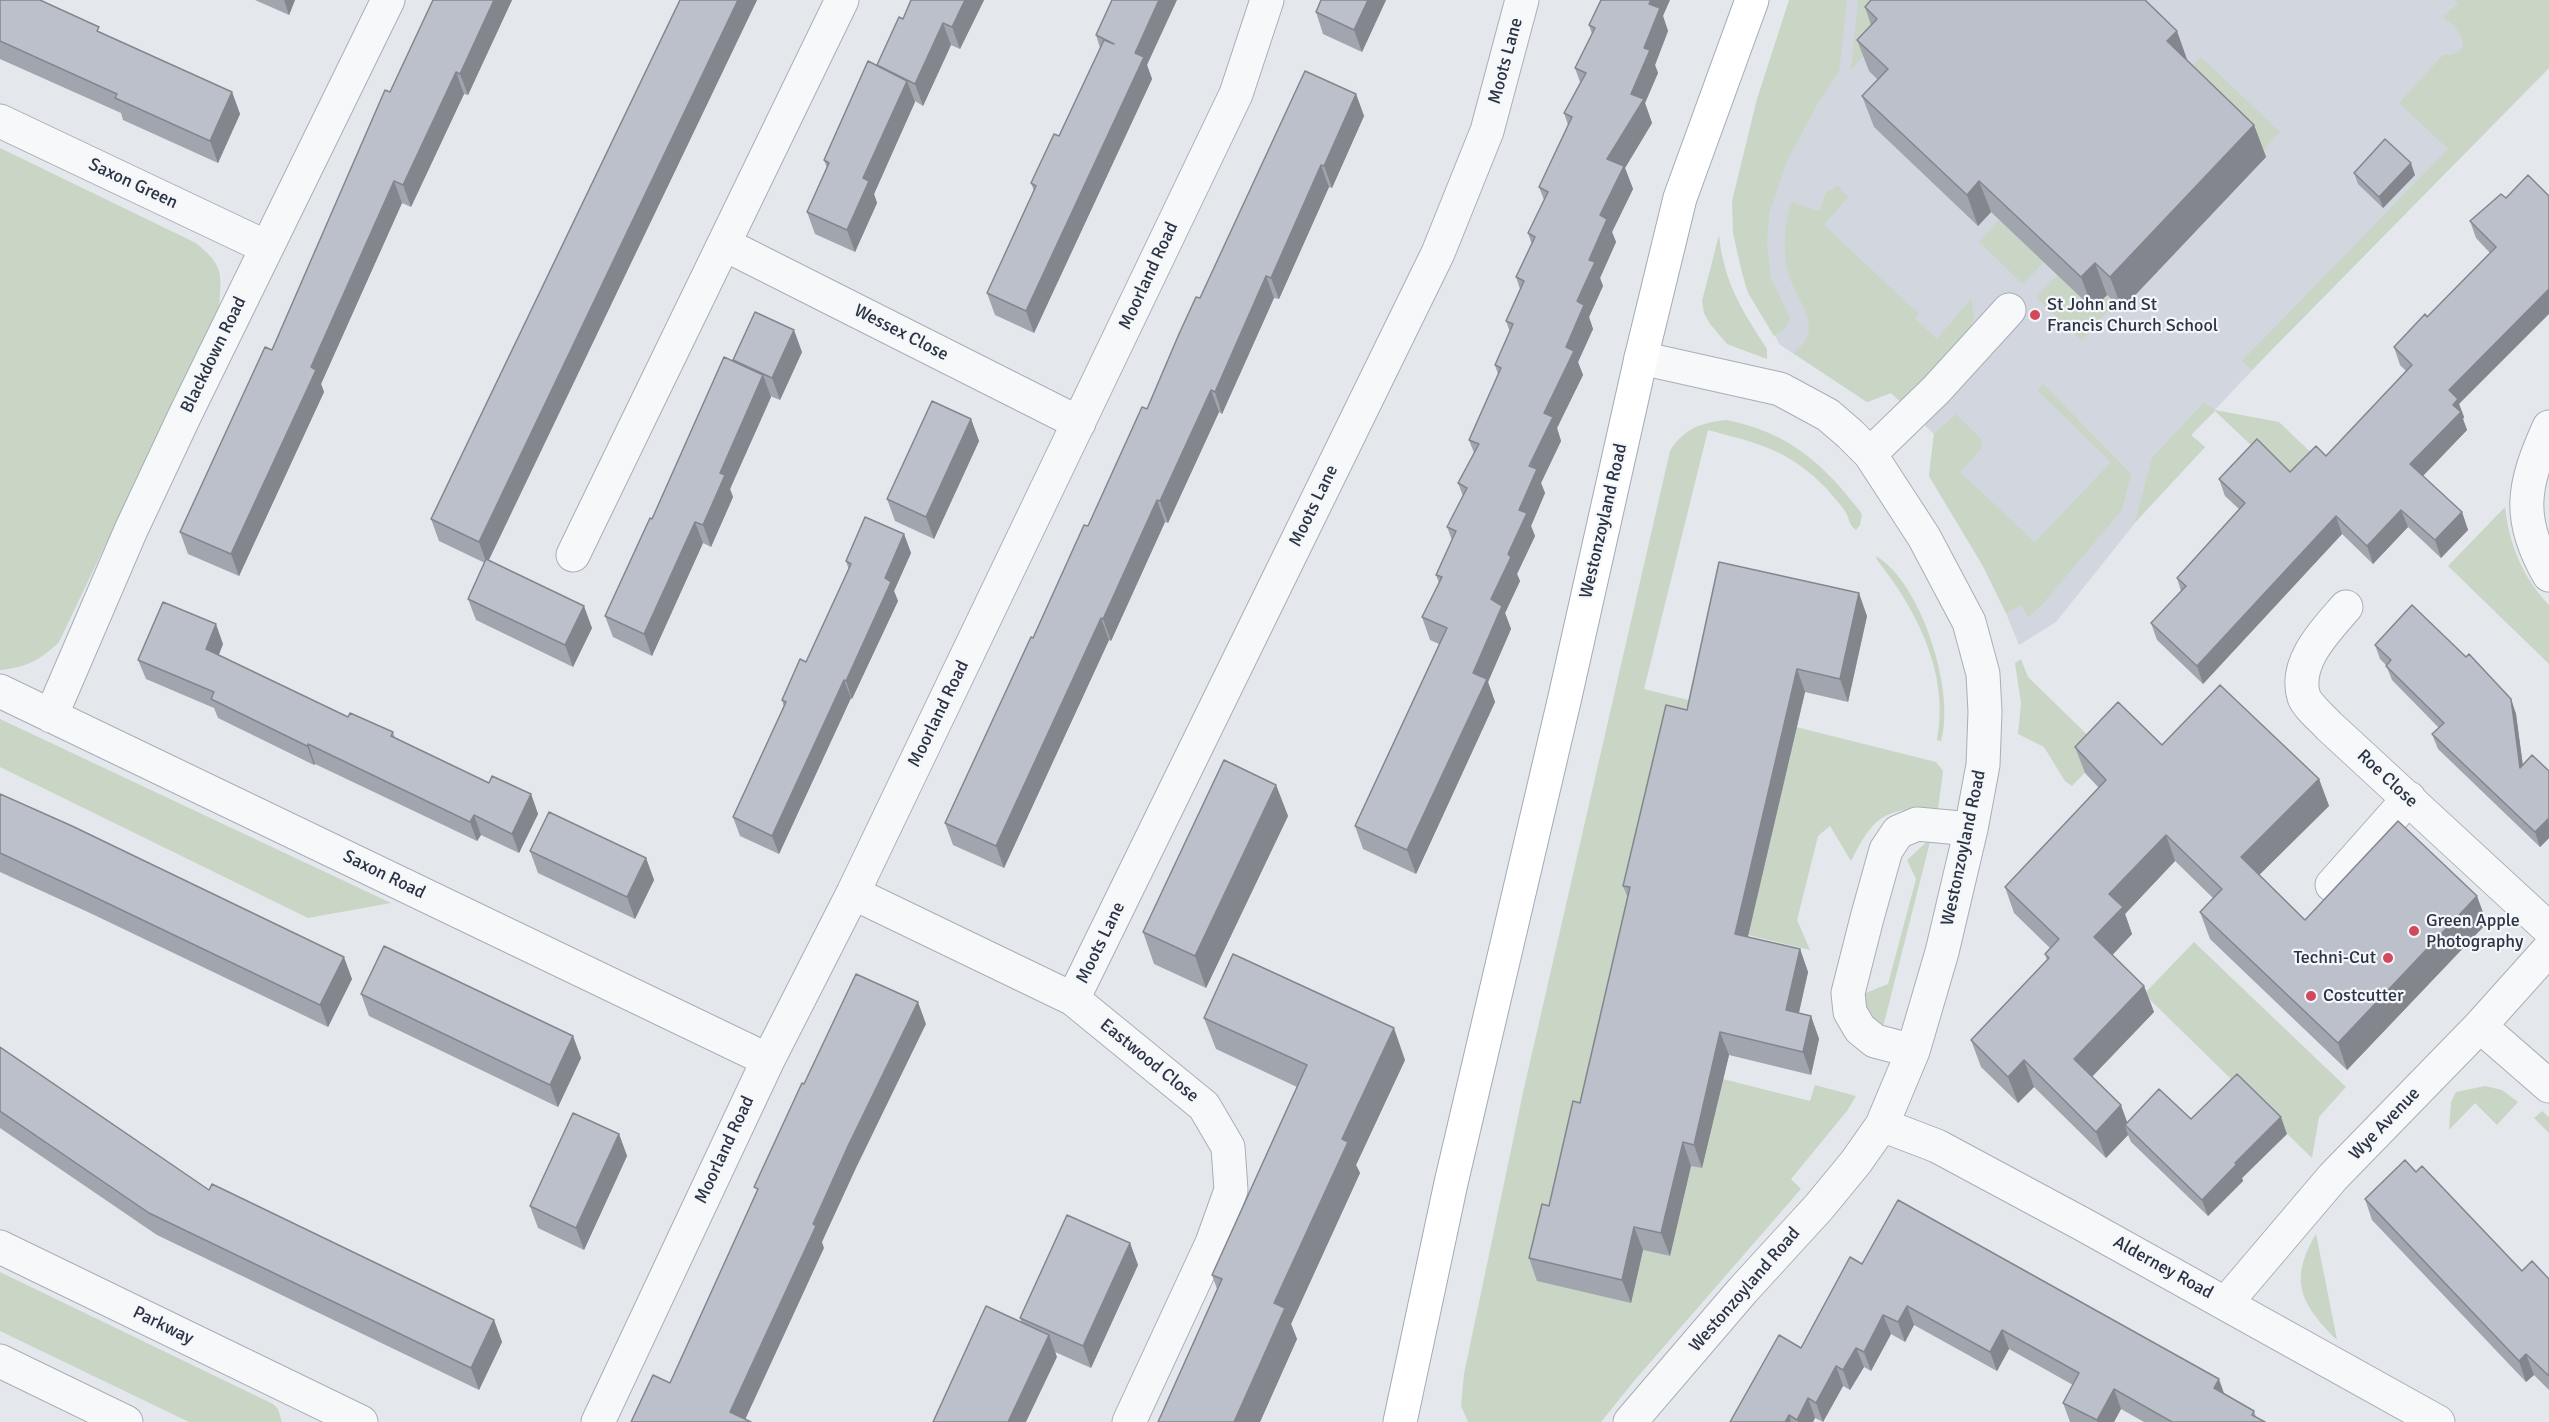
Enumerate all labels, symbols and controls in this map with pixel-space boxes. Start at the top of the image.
street label: Moots Lane [1484,16,1528,106]
street label: Saxon Green [85,154,181,214]
street label: Moorland Road [1115,219,1183,333]
street label: Blackdown Road [177,293,251,417]
place label: St John and St Francis Church School [2047,294,2218,336]
street label: Wessex Close [850,300,952,366]
marker: St John and St Francis Church School [2028,308,2042,322]
street label: Westonzoyland Road [1576,441,1632,601]
street label: Moots Lane [1285,462,1343,550]
street label: Moorland Road [904,657,974,771]
street label: Roe Close [2352,745,2422,813]
street label: Westonzoyland Road [1937,768,1991,928]
street label: Saxon Road [339,846,429,904]
street label: Moots Lane [1072,899,1130,987]
place label: Green Apple Photography [2426,910,2523,952]
marker: Green Apple Photography [2407,924,2421,938]
place label: Techni-Cut [2293,947,2376,969]
marker: Techni-Cut [2381,951,2395,965]
place label: Costcutter [2323,985,2404,1007]
marker: Costcutter [2304,989,2318,1003]
street label: Eastwood Close [1095,1015,1203,1107]
street label: Wye Avenue [2345,1083,2425,1165]
street label: Moorland Road [691,1093,759,1207]
street label: Westonzoyland Road [1685,1223,1805,1357]
street label: Alderney Road [2109,1232,2217,1304]
street label: Parkway [129,1302,197,1350]

